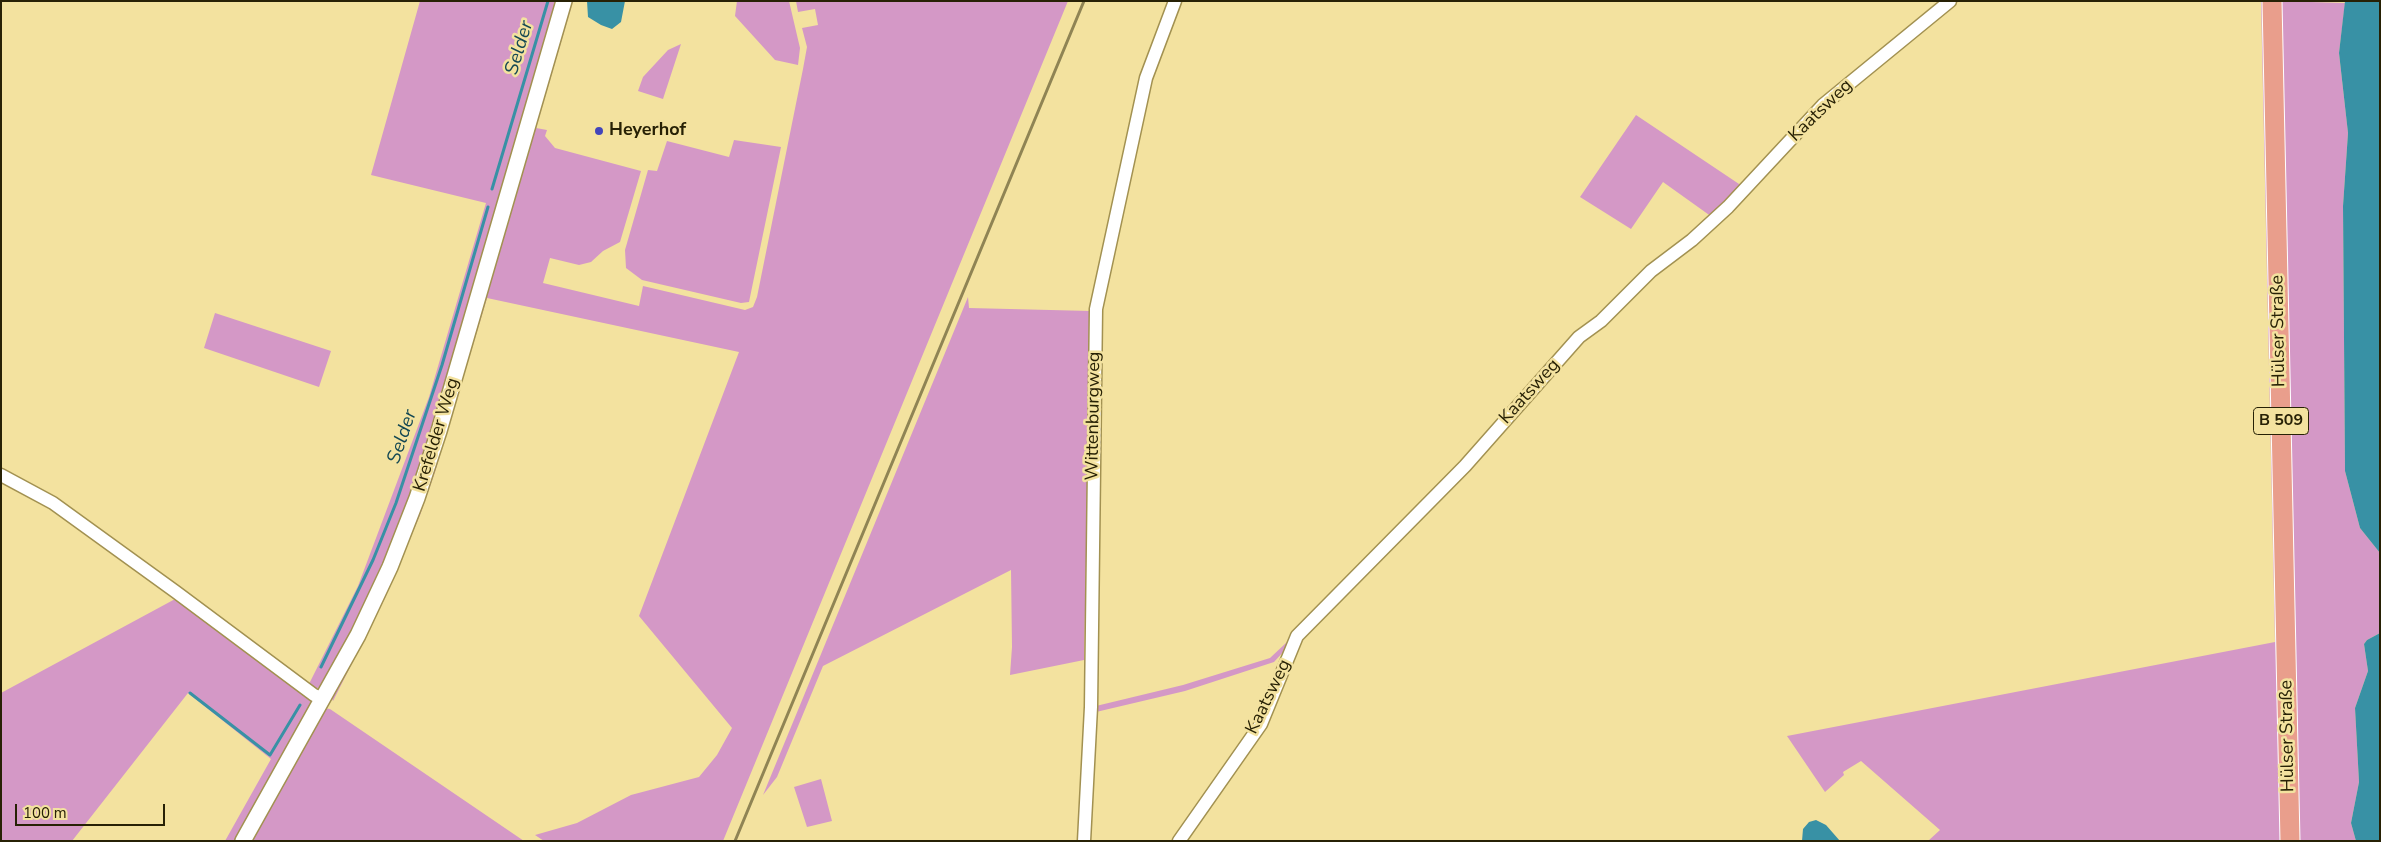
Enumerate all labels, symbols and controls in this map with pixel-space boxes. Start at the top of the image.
water label: Selder [501,18,539,78]
street label: Kaatsweg [1785,75,1857,147]
place label: Heyerhof [609,120,686,142]
marker: Heyerhof [593,125,605,137]
street label: Hülser Straße [2267,275,2291,387]
street label: Wittenburgweg [1082,351,1106,481]
street label: Kaatsweg [1495,355,1565,429]
street label: Krefelder Weg [409,376,465,494]
water label: Selder [383,407,423,467]
road number: B 509 [2254,408,2308,434]
street label: Kaatsweg [1242,656,1296,738]
street label: Hülser Straße [2276,680,2300,792]
scale bar [18,794,168,826]
text: 100 m [23,803,67,823]

